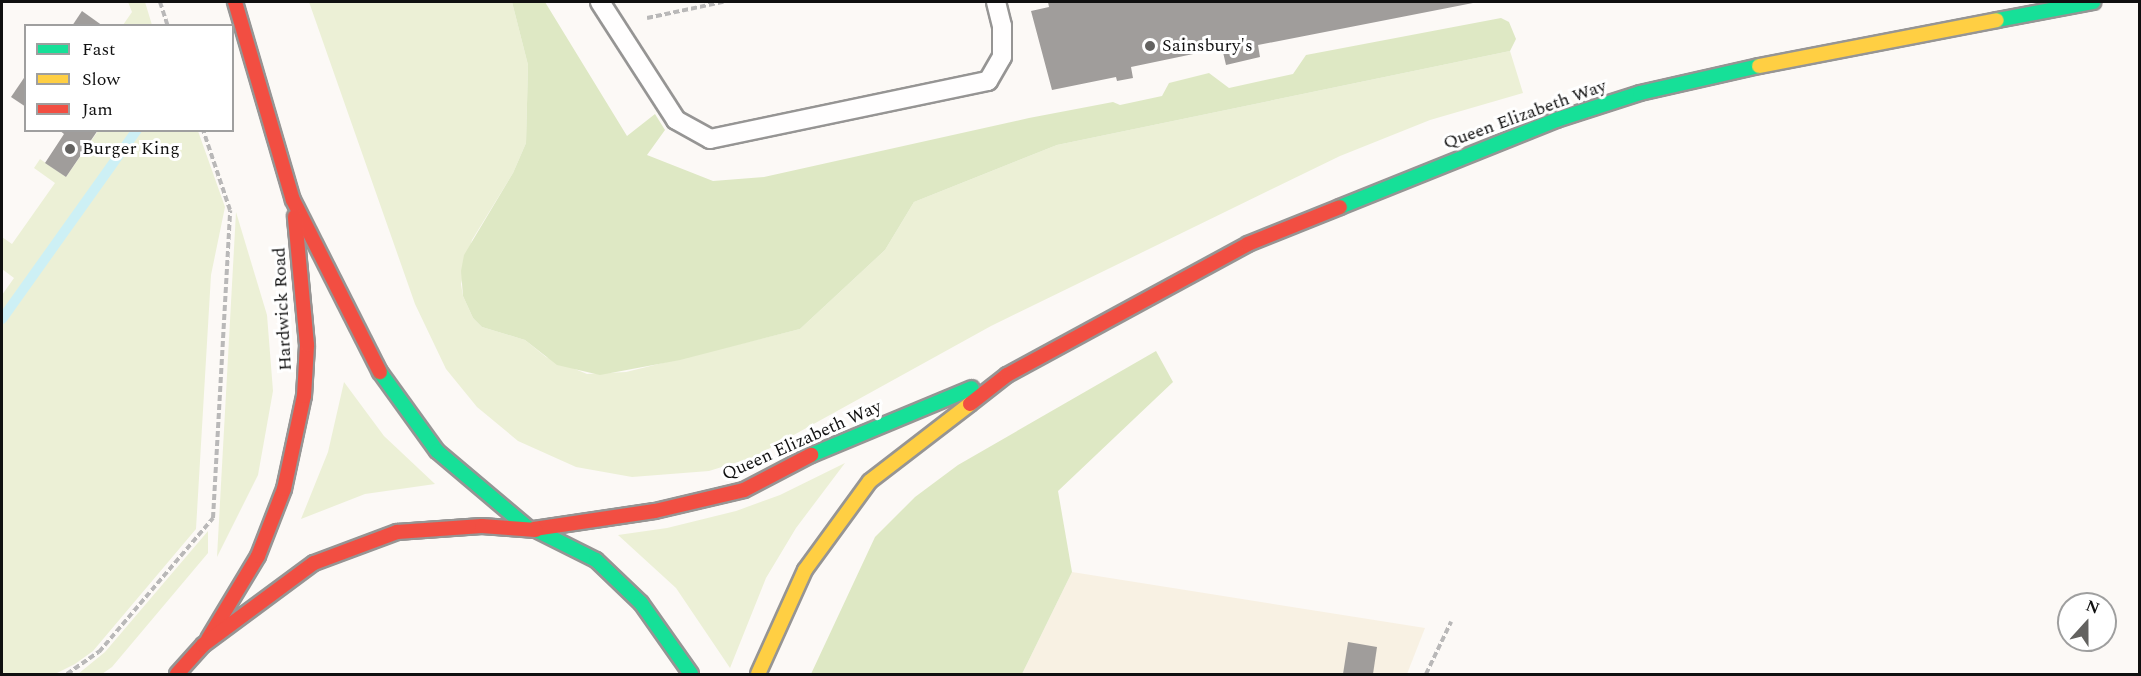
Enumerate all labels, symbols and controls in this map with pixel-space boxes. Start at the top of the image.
legend [24,24,234,132]
place label: Sainsbury's [1162,35,1253,57]
text: Fast [82,36,115,63]
marker: Sainsbury's [1143,39,1157,53]
text: Slow [82,66,120,93]
street label: Queen Elizabeth Way [1441,75,1609,155]
text: Jam [82,96,113,123]
place label: Burger King [82,138,180,160]
marker: Burger King [63,142,77,156]
street label: Hardwick Road [269,247,297,371]
street label: Queen Elizabeth Way [719,396,885,486]
north arrow [2057,592,2117,652]
text: N [2082,594,2103,621]

